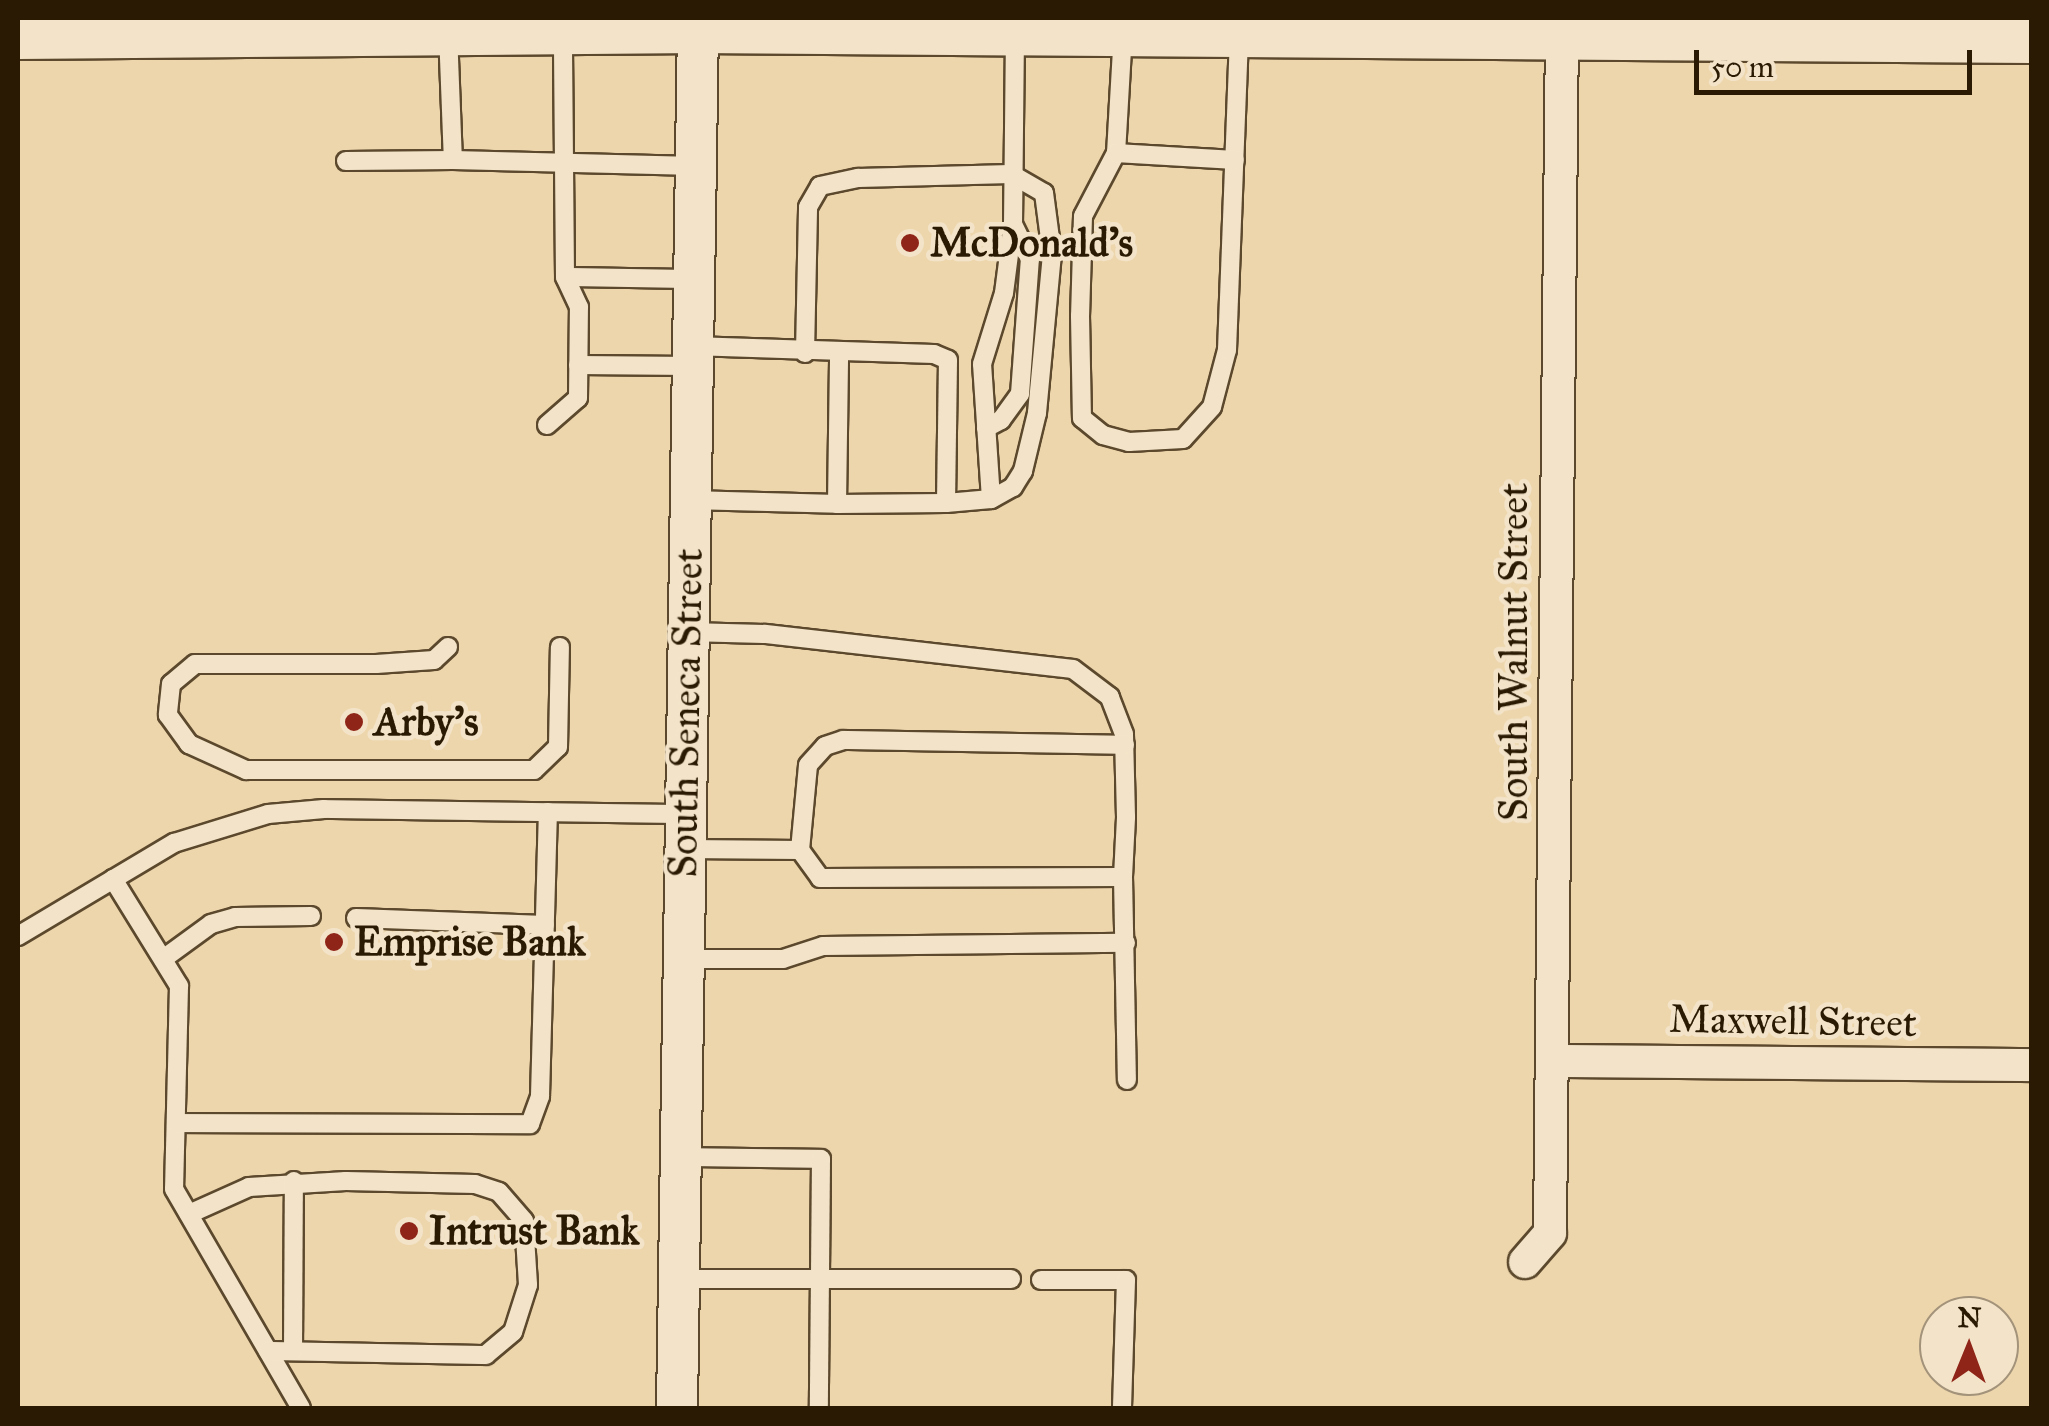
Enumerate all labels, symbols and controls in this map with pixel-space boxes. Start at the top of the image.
scale bar [1699,30,1976,92]
text: 50 m [1711,49,1774,85]
place label: McDonald's [930,219,1133,267]
marker: McDonald's [899,232,921,254]
street label: South Walnut Street [1490,483,1538,821]
street label: South Seneca Street [659,548,713,878]
place label: Arby's [374,698,479,746]
marker: Arby's [343,711,365,733]
place label: Emprise Bank [354,918,586,966]
marker: Emprise Bank [323,931,345,953]
street label: Maxwell Street [1669,995,1917,1047]
place label: Intrust Bank [429,1207,639,1255]
marker: Intrust Bank [398,1220,420,1242]
north arrow [1919,1296,2019,1396]
text: N [1957,1300,1982,1335]

